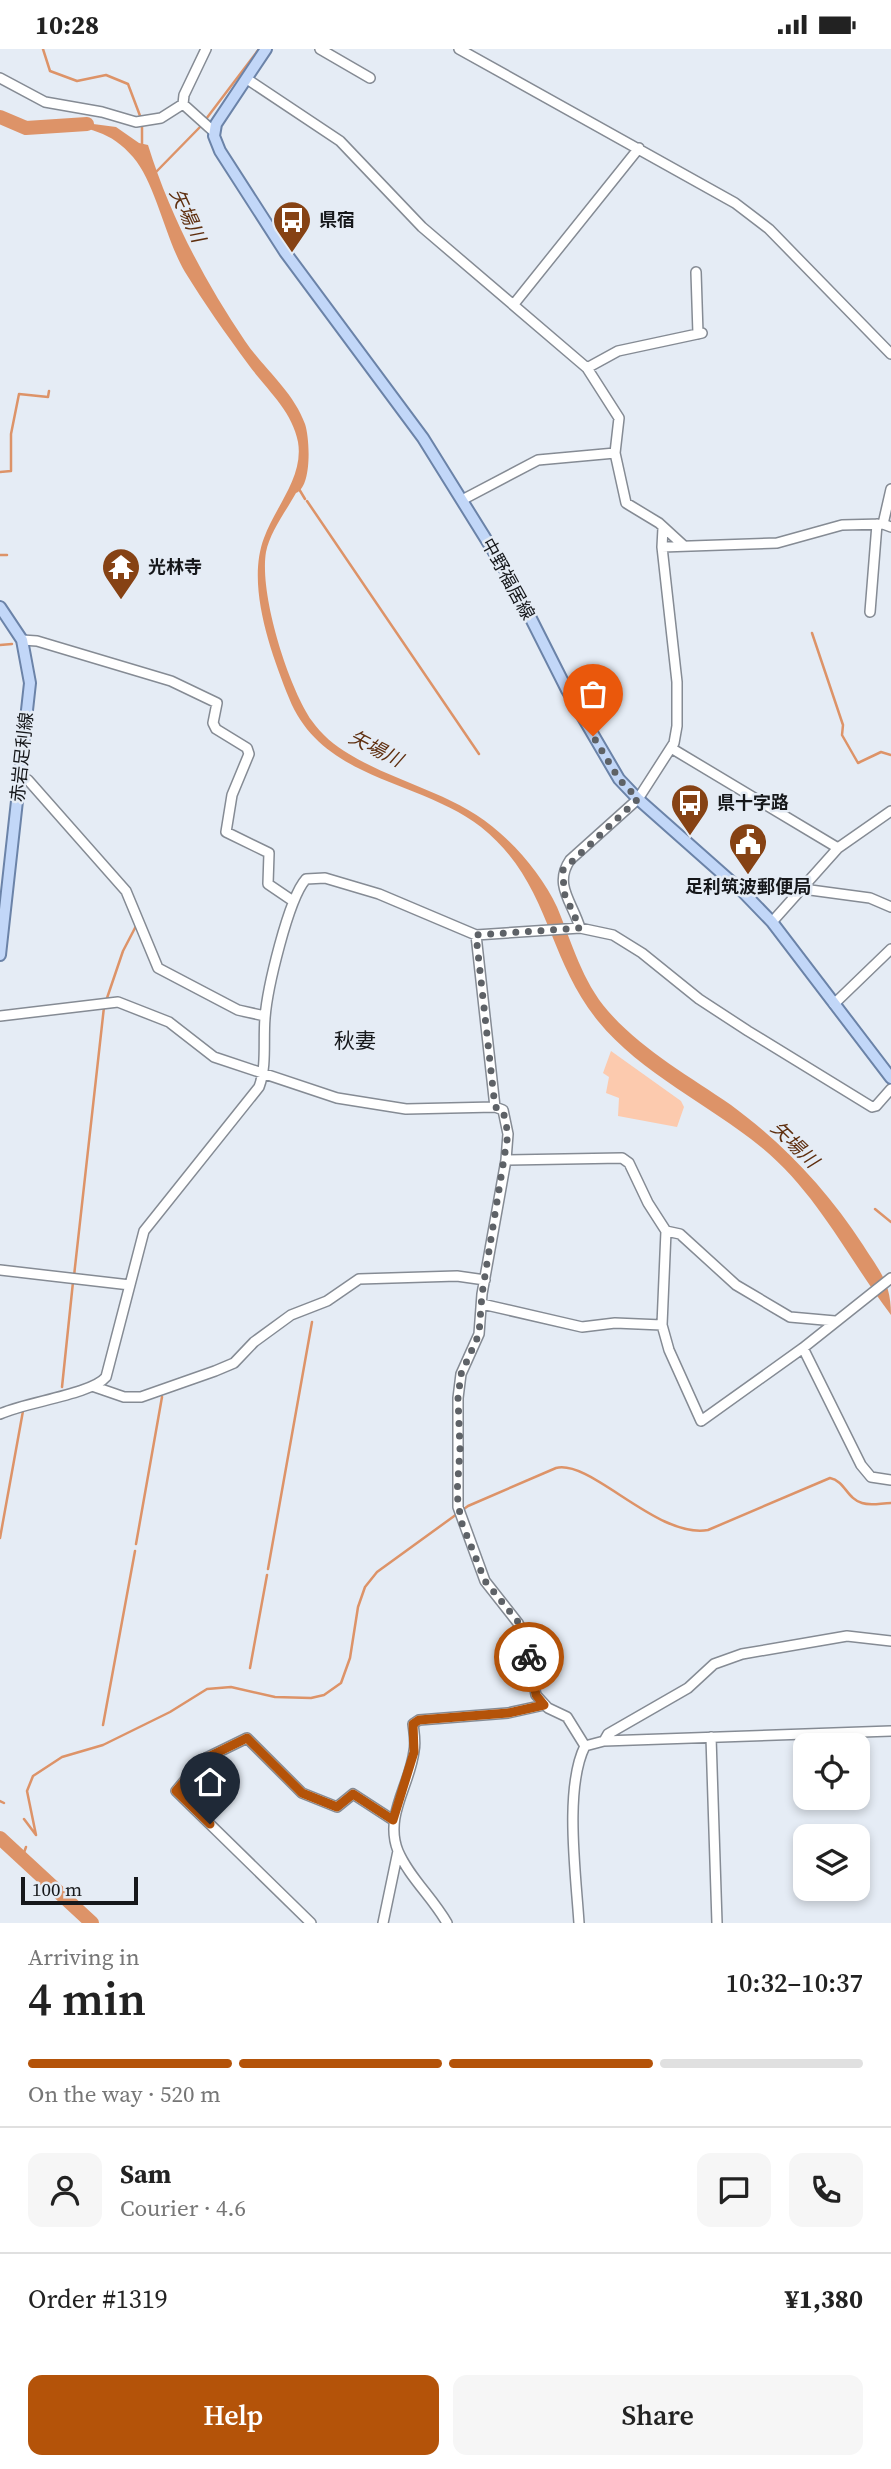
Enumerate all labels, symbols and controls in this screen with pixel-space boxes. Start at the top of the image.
text: 10:28 [35,7,99,43]
water label: 矢場川 [164,184,213,248]
bus stop icon: 県宿 [271,199,313,254]
place label: 県宿 [319,207,355,232]
street label: 中野福居線 [476,533,541,624]
temple icon: 光林寺 [100,546,142,601]
place label: 光林寺 [148,554,202,579]
pin [563,664,623,736]
icon: bag [574,675,612,713]
street label: 赤岩足利線 [4,711,39,803]
water label: 矢場川 [345,723,409,773]
bus stop icon: 県十字路 [669,782,711,837]
place label: 県十字路 [717,790,789,815]
public building icon: 足利筑波郵便局 [727,821,769,876]
place label: 足利筑波郵便局 [685,874,811,899]
district label: 秋妻 [334,1026,376,1055]
water label: 矢場川 [765,1115,826,1175]
courier [494,1622,564,1692]
icon: bike [510,1638,548,1676]
map controls [793,1733,870,1901]
button: locate [793,1733,870,1810]
pin [180,1752,240,1824]
icon: home [191,1763,229,1801]
button: layers [793,1824,870,1901]
scale bar [21,1874,138,1906]
text: 100 m [32,1876,82,1902]
text: Arriving in [28,1941,140,1973]
text: 10:32–10:37 [726,1965,863,2001]
text: 4 min [28,1967,146,2030]
text: On the way · 520 m [28,2078,221,2110]
button: person [28,2153,102,2227]
button: chat [697,2153,771,2227]
button: phone [789,2153,863,2227]
text: Sam [120,2156,171,2192]
text: Courier · 4.6 [120,2192,246,2224]
text: Order #1319 [28,2281,168,2317]
text: ¥1,380 [785,2281,863,2317]
button: Help [28,2375,439,2455]
button: Share [453,2375,863,2455]

